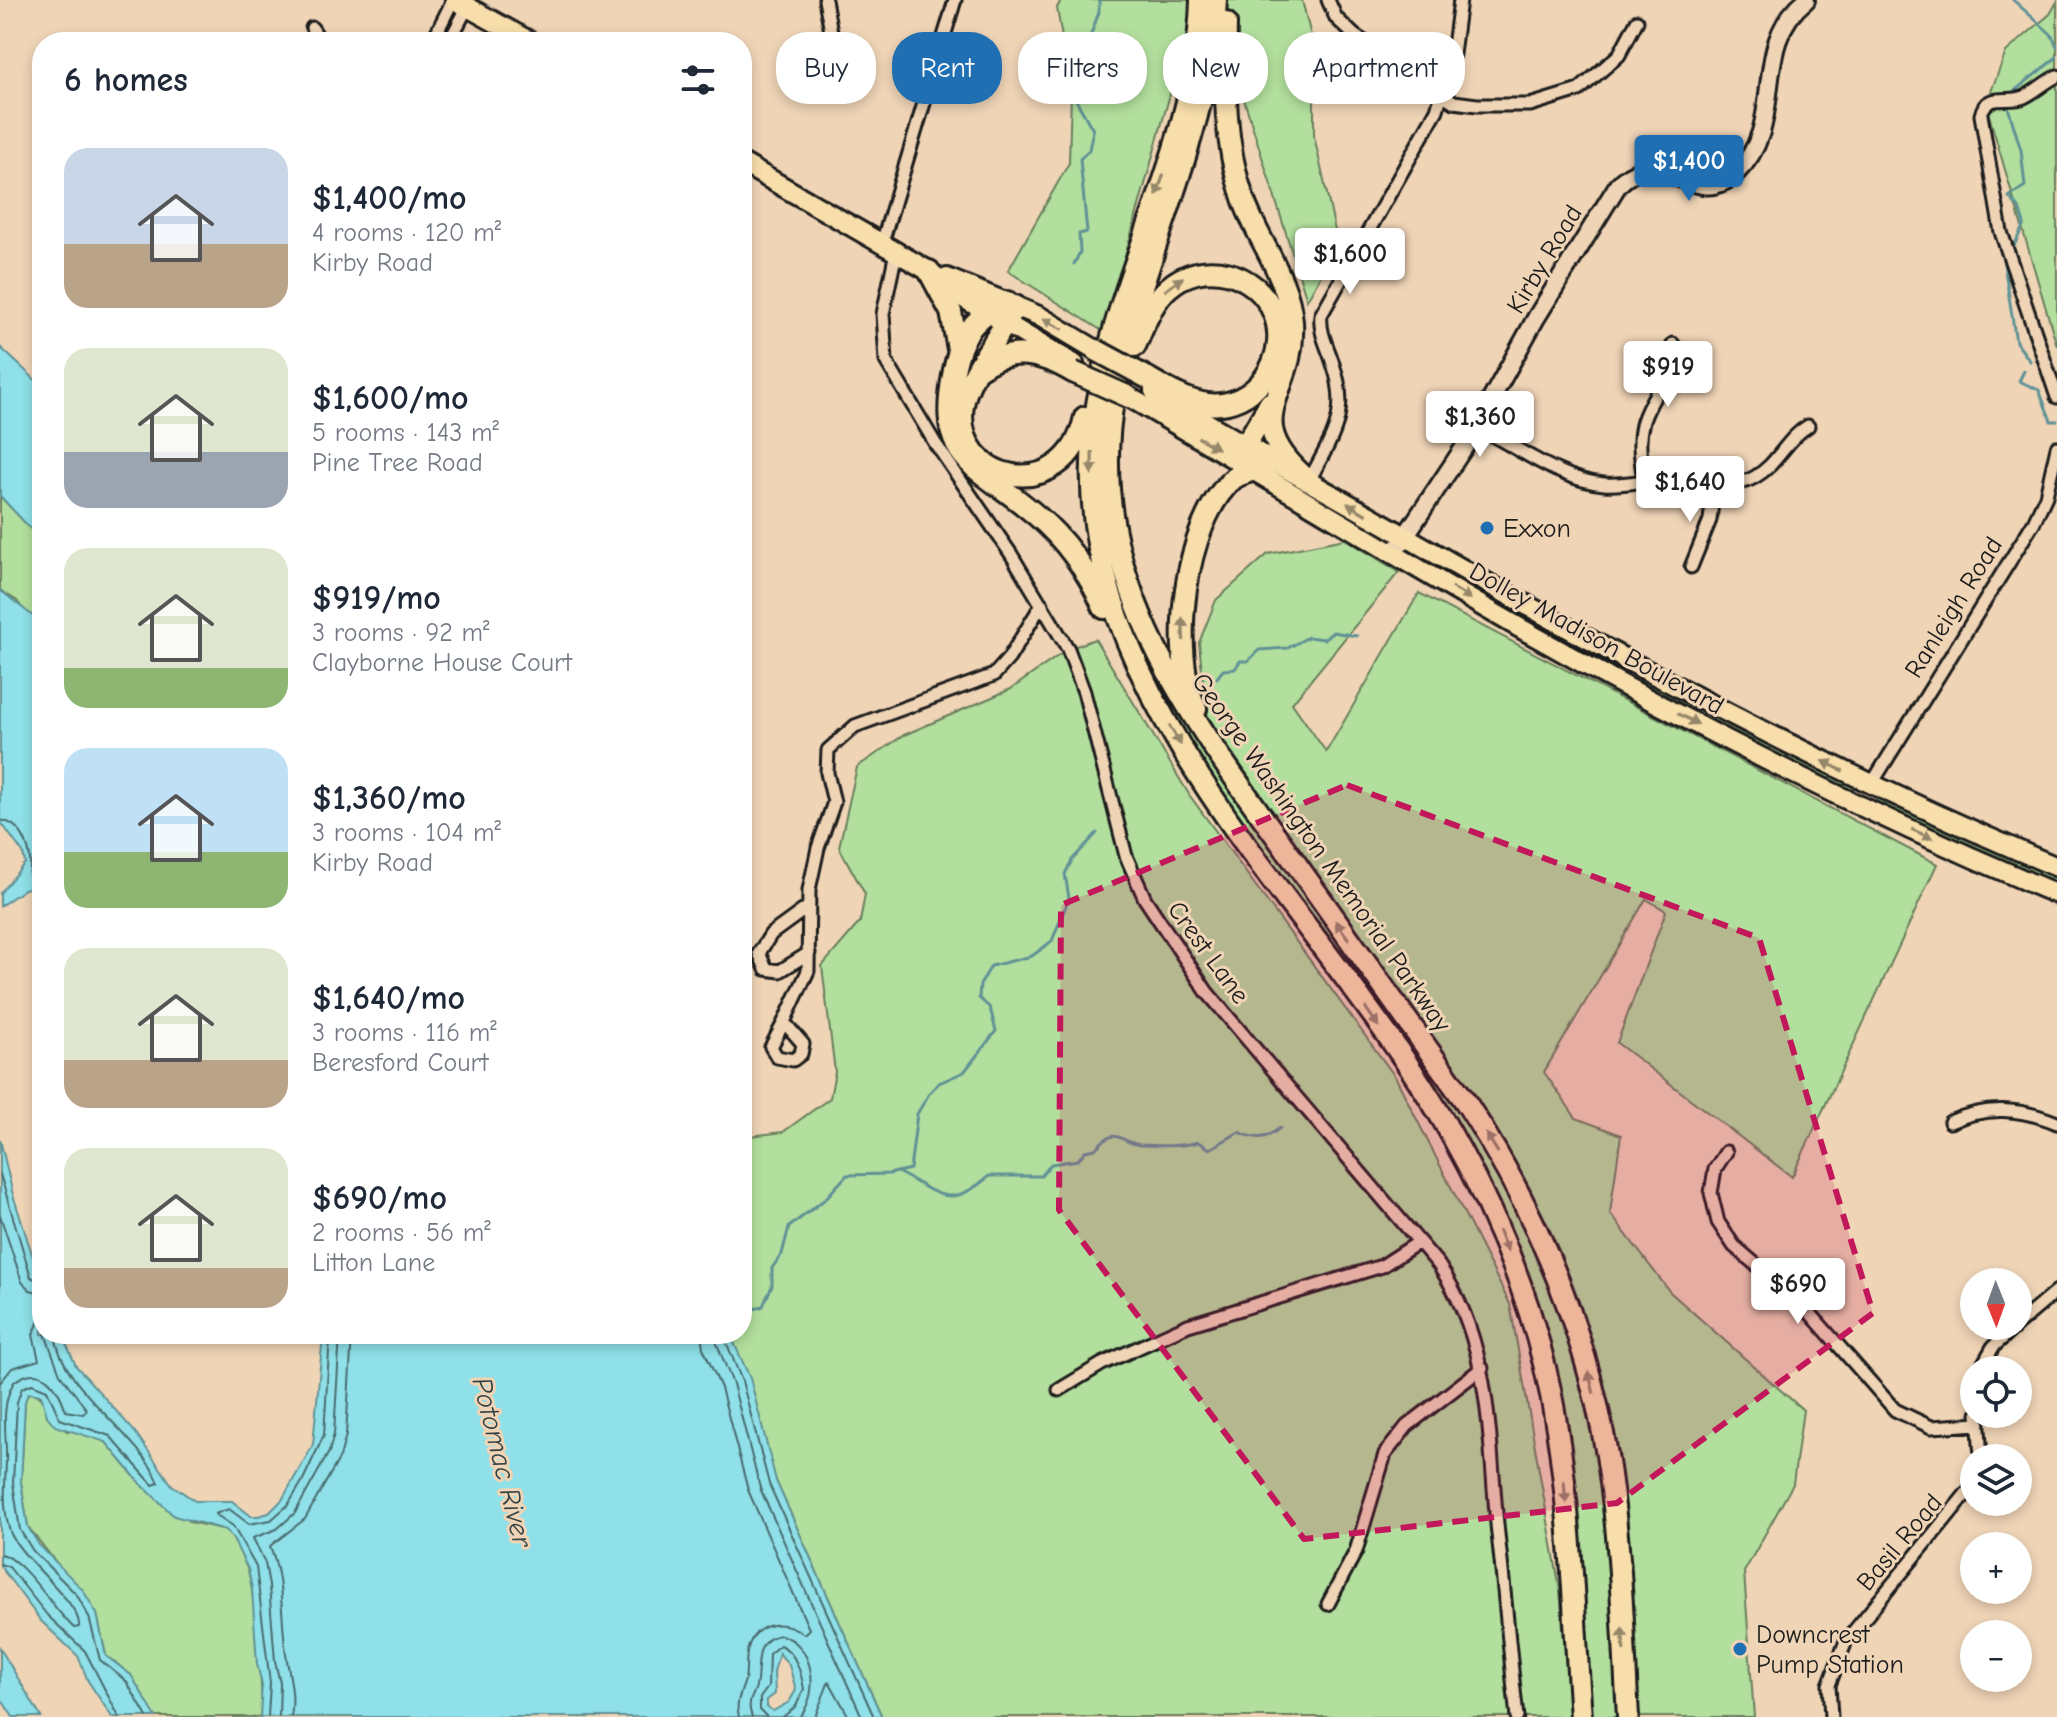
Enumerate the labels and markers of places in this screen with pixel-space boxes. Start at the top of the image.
pin: $1,400 [1624,135,1754,203]
pin: $1,600 [1285,228,1415,296]
pin: $919 [1621,341,1715,409]
pin: $1,360 [1415,391,1545,459]
pin: $1,640 [1625,456,1755,524]
place label: Exxon [1503,514,1571,544]
marker: Exxon [1478,519,1496,537]
pin: $690 [1751,1258,1845,1326]
place label: Downcrest Pump Station [1756,1620,1904,1680]
marker: Downcrest Pump Station [1731,1640,1749,1658]

